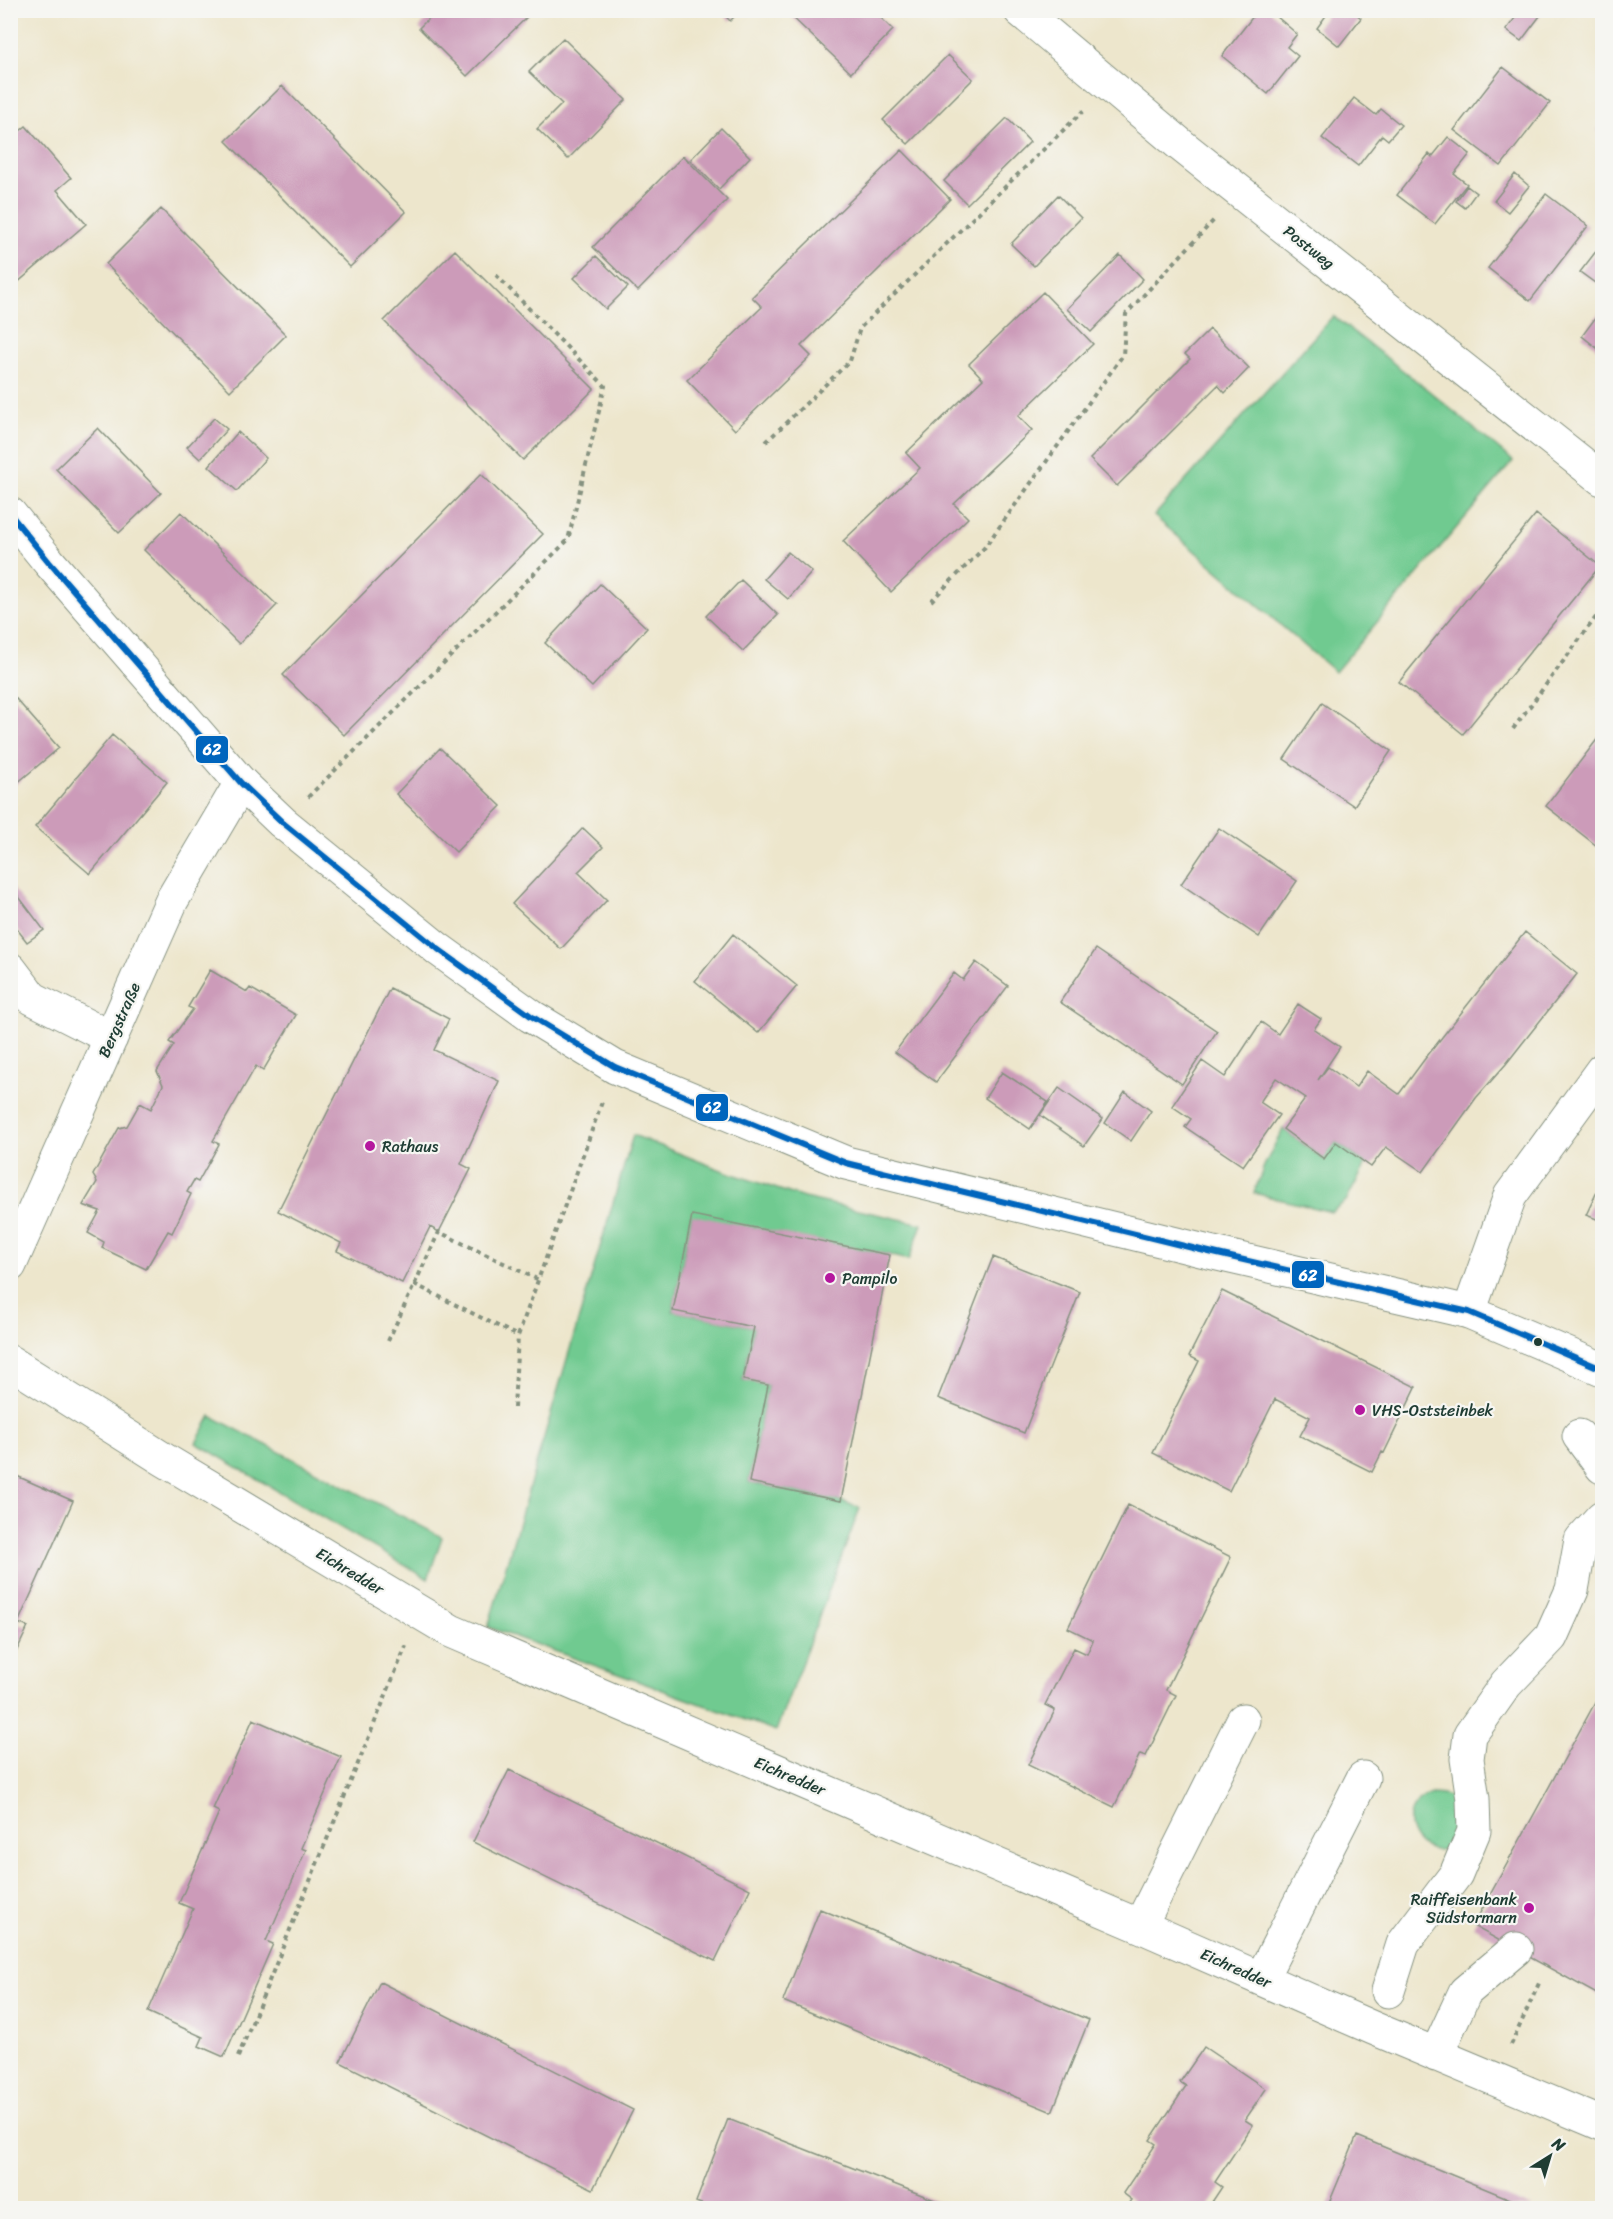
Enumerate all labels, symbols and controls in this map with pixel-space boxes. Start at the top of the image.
street label: Postweg [1277,217,1341,277]
line badge: 62 [195,735,229,764]
text: 62 [202,735,222,764]
street label: Bergstraße [90,977,149,1062]
line badge: 62 [695,1093,729,1122]
text: 62 [702,1093,722,1122]
place label: Rathaus [382,1132,439,1161]
marker: Rathaus [363,1139,377,1153]
line badge: 62 [1291,1260,1325,1289]
text: 62 [1298,1261,1318,1290]
place label: Pampilo [842,1264,897,1293]
marker: Pampilo [823,1271,837,1285]
unlabelled marker [1532,1336,1544,1348]
place label: VHS-Oststeinbek [1372,1396,1494,1425]
marker: VHS-Oststeinbek [1353,1403,1367,1417]
street label: Eichredder [310,1539,391,1604]
street label: Eichredder [750,1748,832,1805]
place label: Raiffeisenbank Südstormarn [1411,1885,1517,1932]
marker: Raiffeisenbank Südstormarn [1522,1901,1536,1915]
street label: Eichredder [1196,1939,1278,1997]
north arrow [1520,2126,1580,2186]
text: N [1545,2129,1573,2160]

